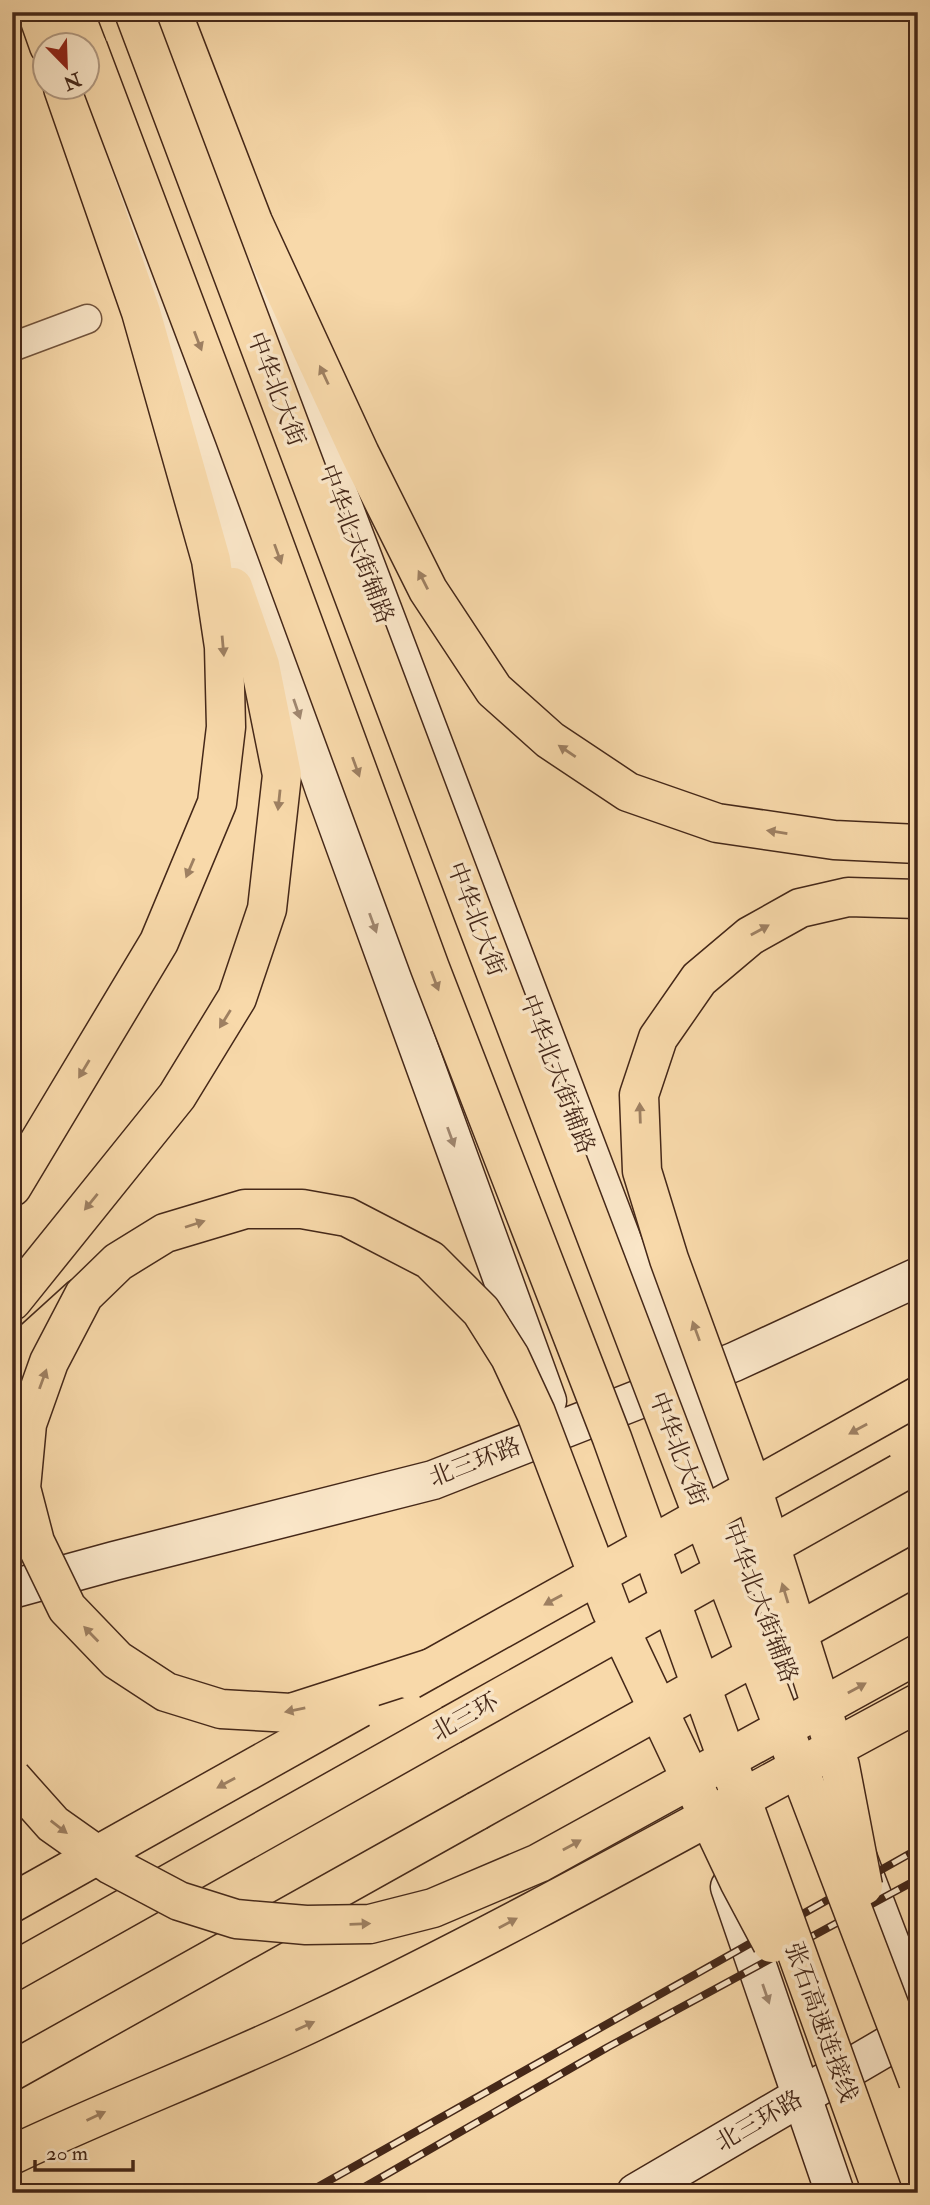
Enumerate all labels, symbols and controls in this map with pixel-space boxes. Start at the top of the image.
north arrow [32,32,102,102]
text: N [59,66,86,95]
street label: 中华北大街 [240,327,312,451]
one-way arrow [193,330,204,351]
one-way arrow [318,365,329,385]
street label: 中华北大街辅路 [311,460,401,628]
one-way arrow [272,543,283,564]
one-way arrow [417,569,429,589]
one-way arrow [218,636,229,658]
one-way arrow [292,698,303,719]
one-way arrow [558,745,577,758]
one-way arrow [351,757,362,778]
one-way arrow [273,789,284,811]
one-way arrow [766,826,788,837]
street label: 中华北大街 [440,857,512,981]
one-way arrow [184,858,196,878]
one-way arrow [368,913,379,934]
one-way arrow [750,924,769,936]
one-way arrow [429,971,440,992]
street label: 中华北大街辅路 [512,990,602,1158]
one-way arrow [218,1009,231,1028]
one-way arrow [78,1059,91,1078]
one-way arrow [634,1101,645,1123]
one-way arrow [445,1126,456,1147]
one-way arrow [84,1193,99,1210]
one-way arrow [184,1218,205,1228]
one-way arrow [690,1321,701,1342]
one-way arrow [38,1369,49,1390]
street label: 中华北大街 [642,1387,714,1511]
one-way arrow [849,1423,868,1435]
street label: 北三环路 [425,1430,525,1494]
street label: 中华北大街辅路 [715,1519,805,1687]
one-way arrow [780,1582,790,1603]
one-way arrow [543,1594,562,1606]
one-way arrow [84,1626,100,1643]
one-way arrow [847,1682,867,1694]
street label: 北三环 [426,1686,504,1748]
one-way arrow [284,1705,306,1716]
one-way arrow [216,1777,236,1789]
one-way arrow [50,1820,68,1835]
one-way arrow [562,1839,582,1851]
one-way arrow [498,1917,518,1929]
one-way arrow [350,1918,372,1929]
street label: 张石高速连接线 [778,1938,864,2106]
one-way arrow [761,1984,772,2005]
one-way arrow [295,2020,315,2032]
street label: 北三环路 [710,2084,808,2158]
one-way arrow [86,2110,106,2122]
scale bar [35,2128,133,2172]
text: 20 m [46,2140,88,2167]

